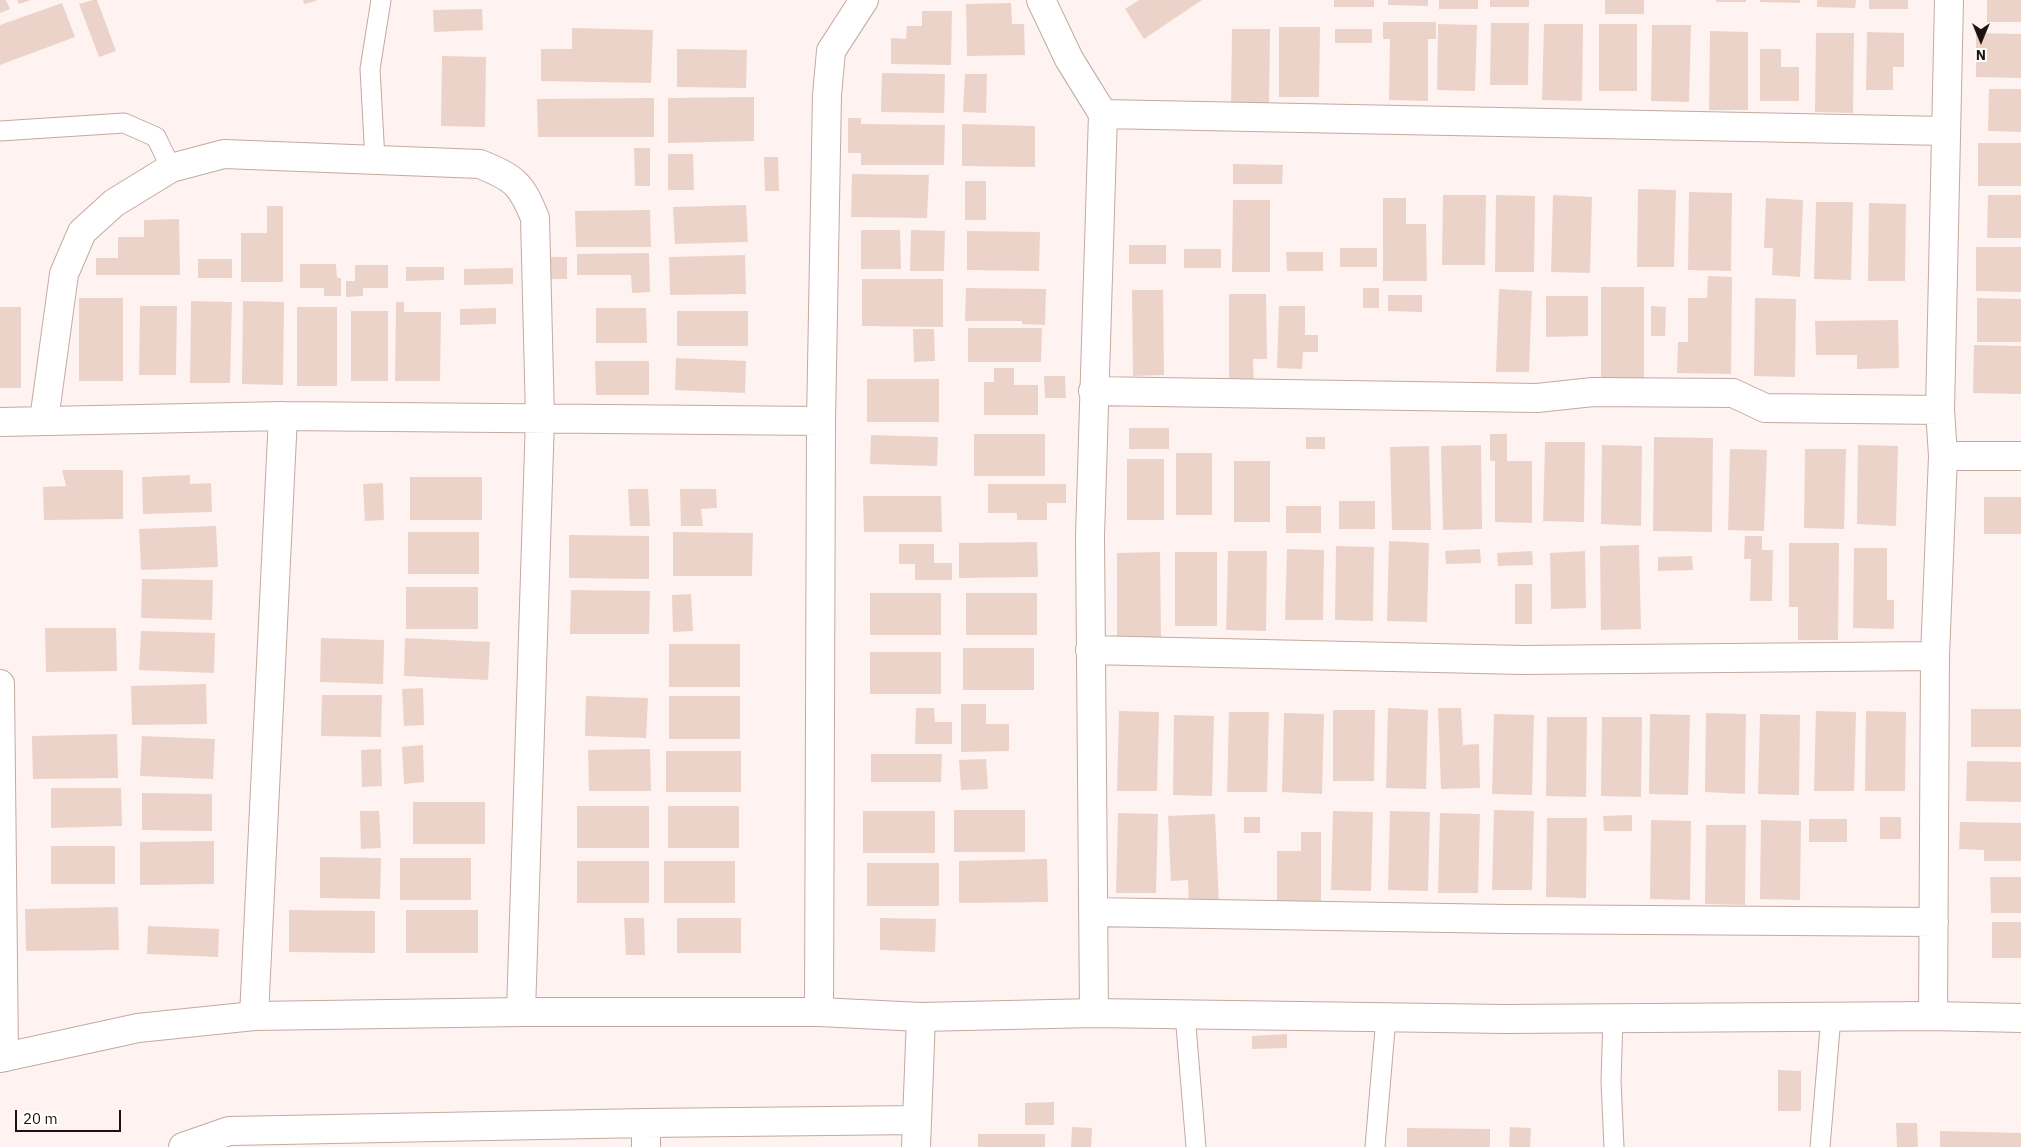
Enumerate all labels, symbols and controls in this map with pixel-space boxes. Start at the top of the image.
north arrow [1956,15,2006,65]
text: N [1976,46,1986,64]
scale bar [18,1100,124,1132]
text: 20 m [23,1109,58,1128]

